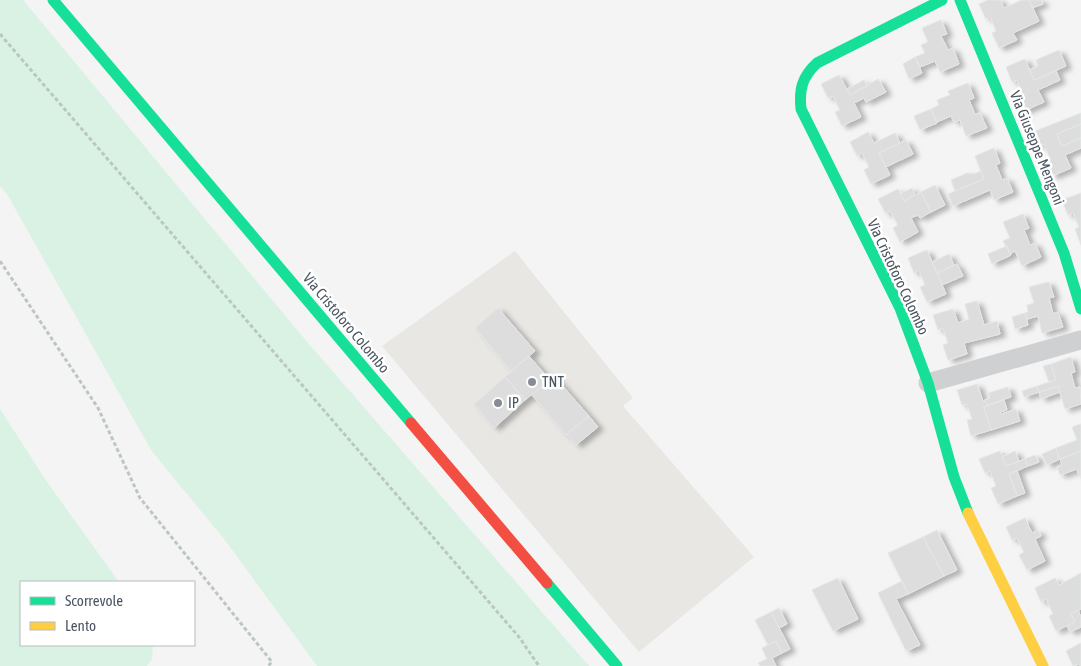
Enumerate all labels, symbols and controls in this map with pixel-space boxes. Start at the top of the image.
street label: Via Giuseppe Mengoni [1007,88,1068,207]
street label: Via Cristoforo Colombo [864,216,933,337]
street label: Via Cristoforo Colombo [300,269,393,376]
place label: TNT [542,373,564,390]
marker: TNT [526,376,538,388]
place label: IP [508,394,519,411]
marker: IP [492,397,504,409]
legend [20,581,195,646]
text: Scorrevole [65,592,123,609]
text: Lento [65,617,96,634]

